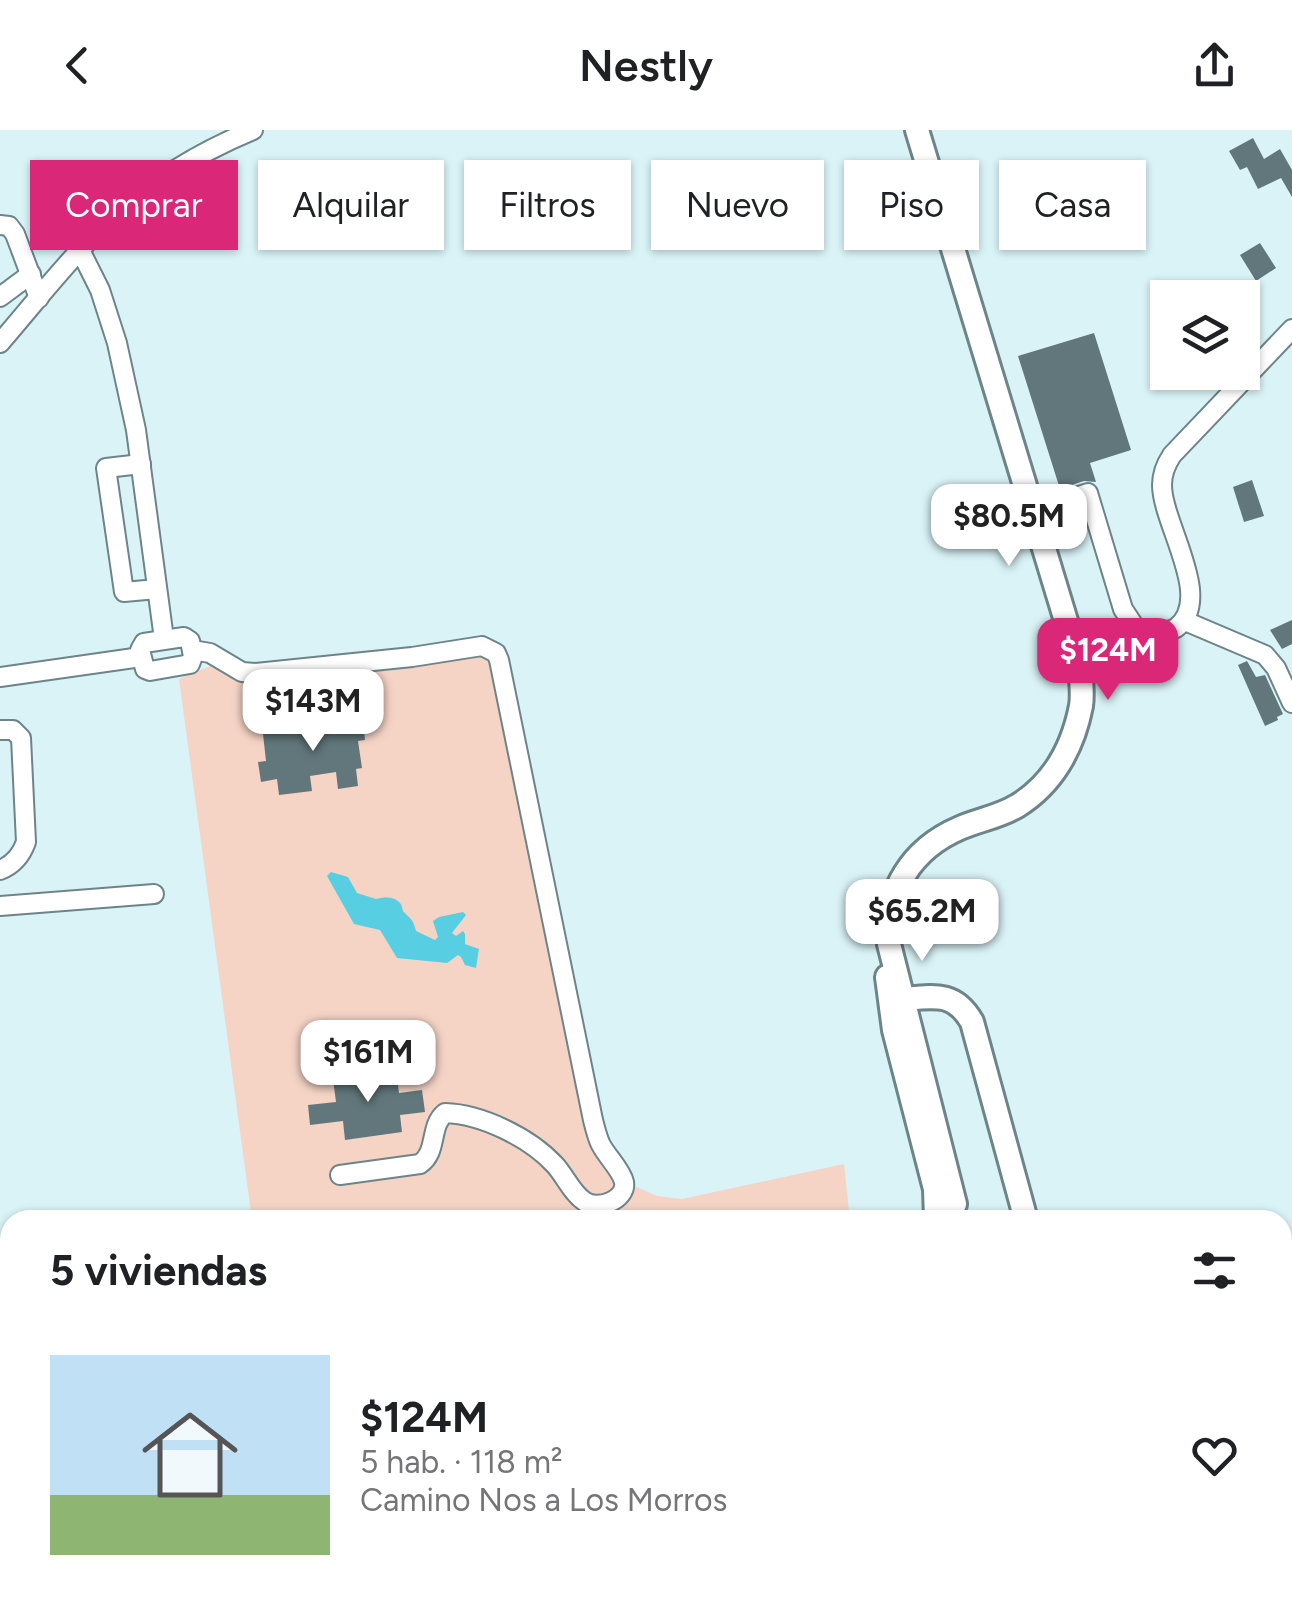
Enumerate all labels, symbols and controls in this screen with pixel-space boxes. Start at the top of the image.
icon: back [50,38,105,93]
text: Nestly [579,38,713,92]
icon: share [1187,38,1242,93]
chip: Comprar [30,160,238,250]
chip: Alquilar [258,160,444,250]
chip: Filtros [464,160,631,250]
chip: Nuevo [651,160,824,250]
chip: Piso [844,160,979,250]
chip: Casa [999,160,1146,250]
map controls [1150,280,1260,390]
button: layers [1150,280,1260,390]
pin: $80.5M [928,484,1090,569]
text: $80.5M [953,497,1065,535]
pin: $124M [1038,618,1178,703]
text: $124M [1059,631,1157,669]
pin: $143M [243,669,383,754]
text: $143M [265,682,361,720]
pin: $65.2M [841,879,1003,964]
text: $65.2M [868,892,976,930]
pin: $161M [298,1020,438,1105]
text: $161M [323,1033,413,1071]
icon: filters [1187,1243,1242,1298]
text: 5 viviendas [50,1245,267,1296]
text: $124M [360,1392,488,1443]
icon: home [130,1395,250,1515]
icon: heart [1187,1428,1242,1483]
text: 5 hab. · 118 m² [360,1443,563,1481]
text: Camino Nos a Los Morros [360,1481,728,1519]

